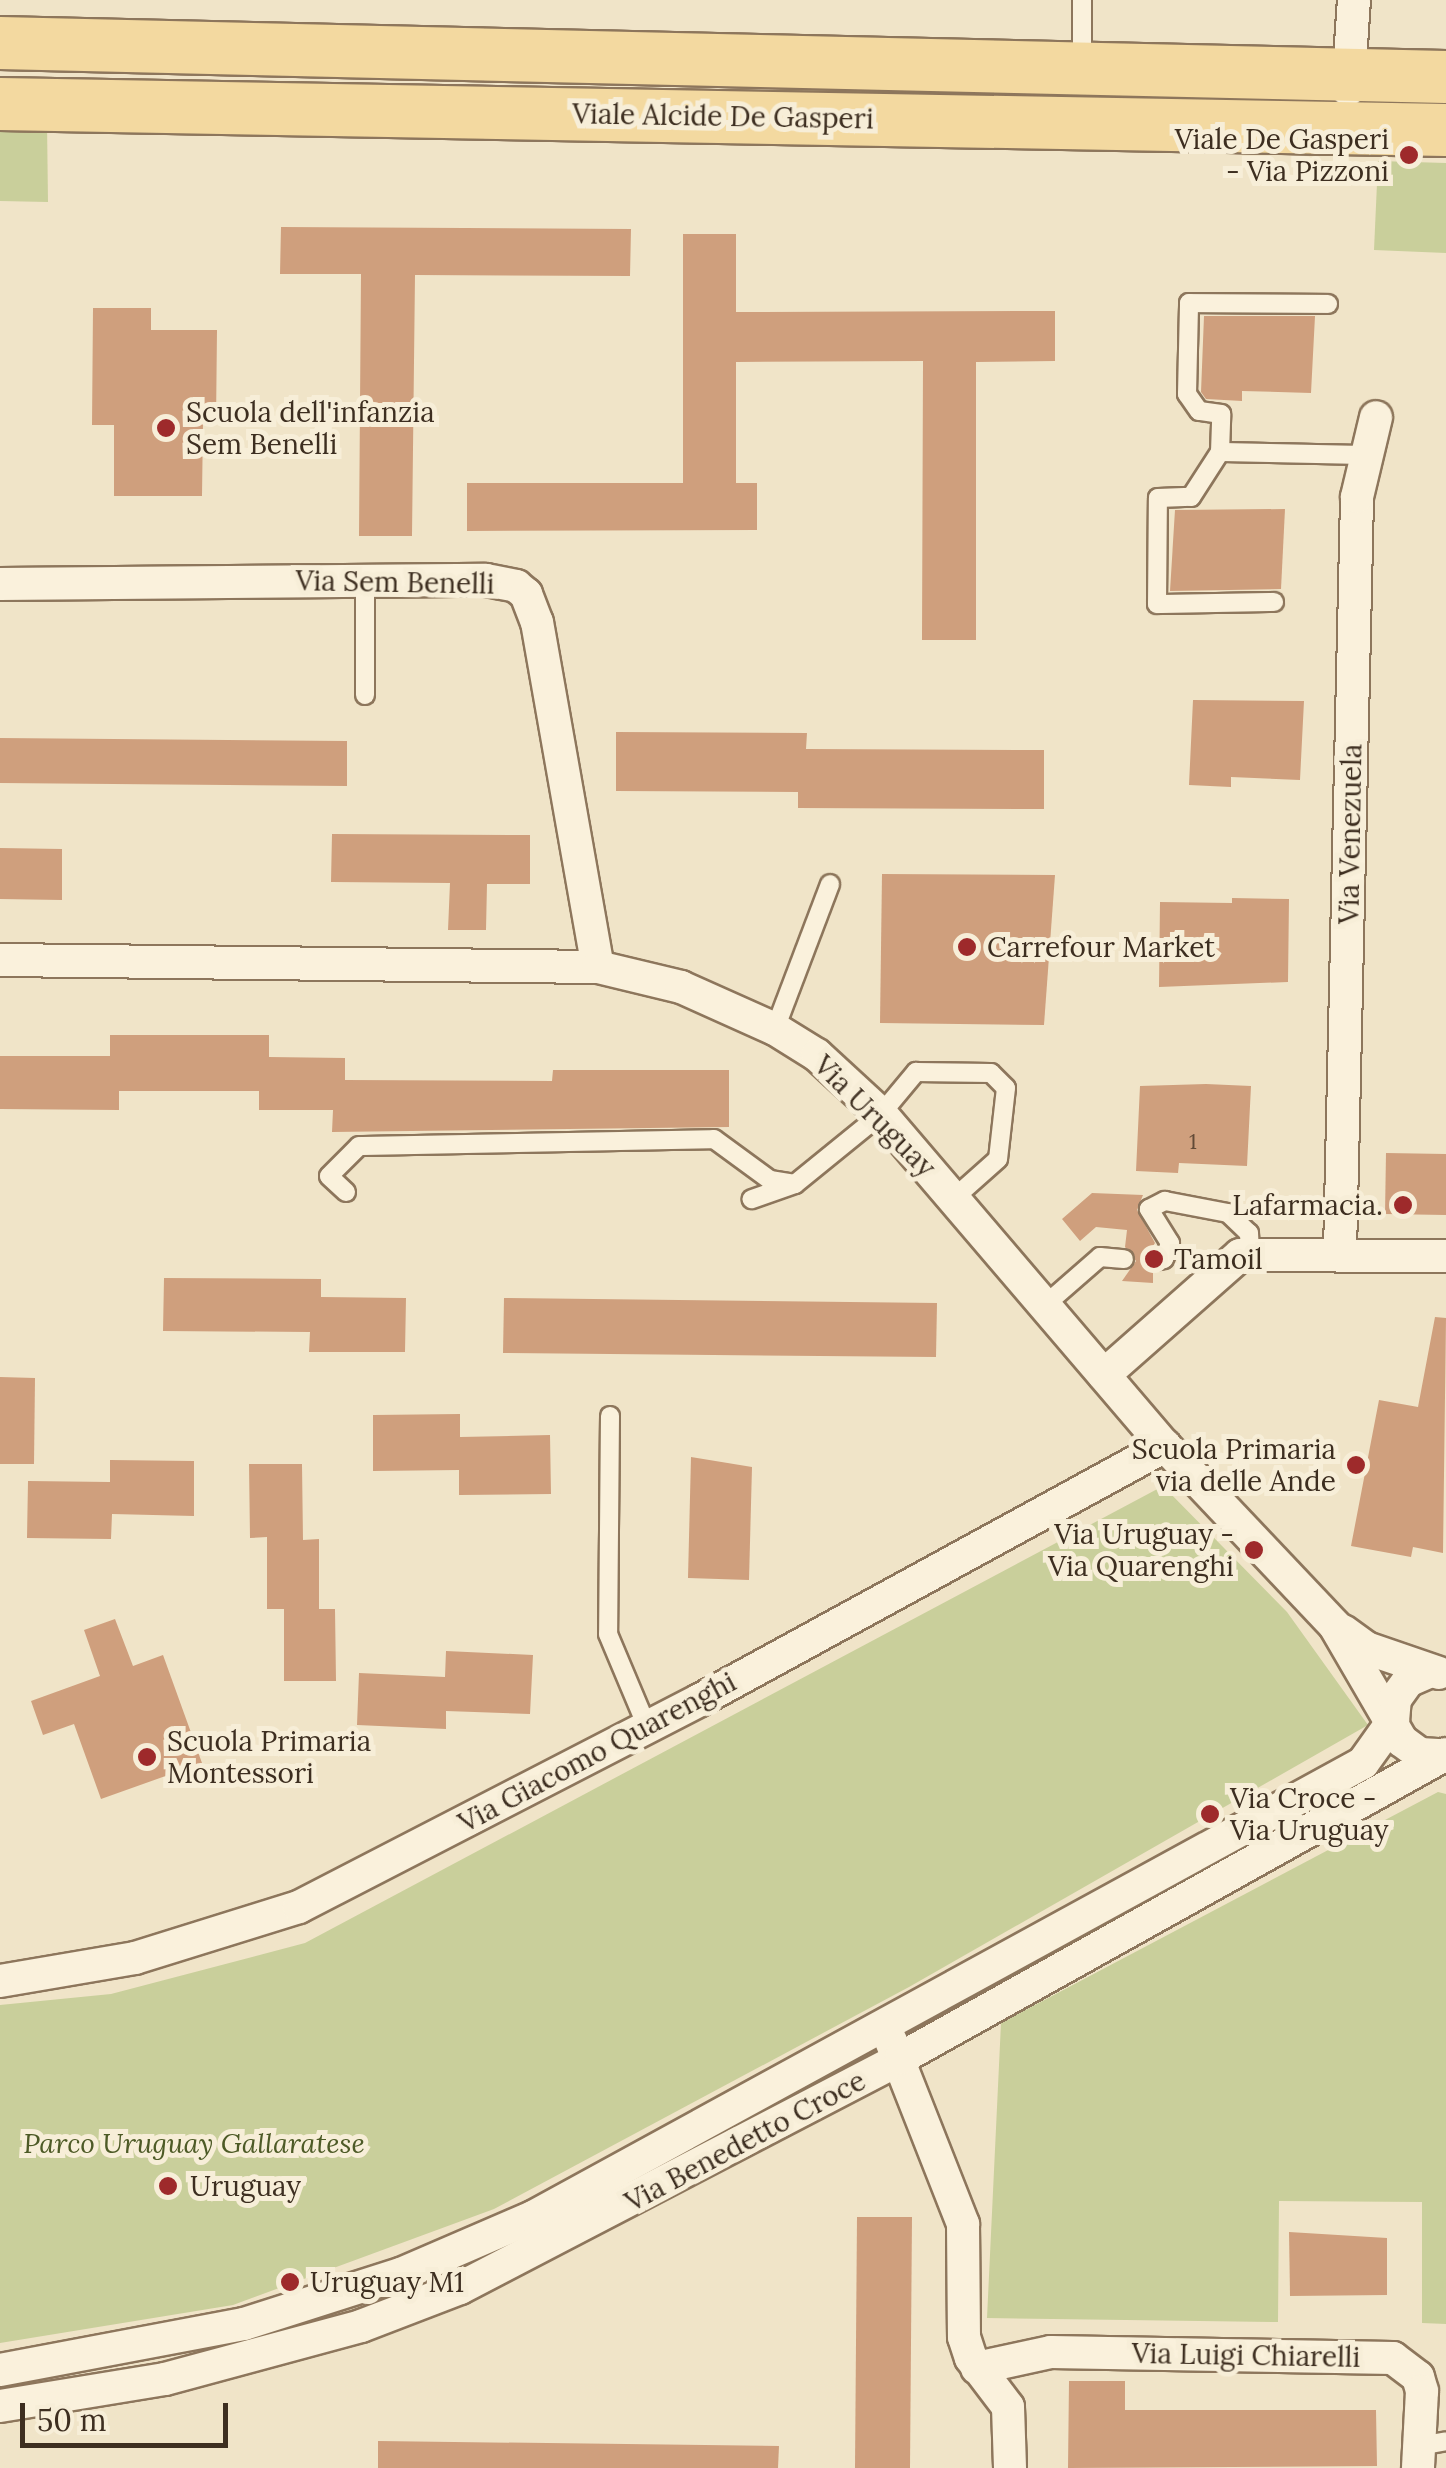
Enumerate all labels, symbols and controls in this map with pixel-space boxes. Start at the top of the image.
street label: Viale Alcide De Gasperi [572,97,874,135]
place label: Viale De Gasperi - Via Pizzoni [1175,122,1389,188]
marker: Viale De Gasperi - Via Pizzoni [1398,144,1420,166]
place label: Scuola dell'infanzia Sem Benelli [186,395,435,461]
marker: Scuola dell'infanzia Sem Benelli [155,417,177,439]
street label: Via Sem Benelli [295,563,495,601]
street label: Via Venezuela [1332,744,1368,924]
place label: Carrefour Market [987,930,1215,964]
marker: Carrefour Market [956,936,978,958]
street label: Via Uruguay [807,1048,943,1184]
house number: 1 [1189,1129,1197,1155]
place label: Lafarmacia. [1232,1188,1383,1222]
marker: Lafarmacia. [1392,1194,1414,1216]
place label: Tamoil [1174,1242,1263,1276]
marker: Tamoil [1143,1248,1165,1270]
place label: Scuola Primaria via delle Ande [1132,1432,1336,1498]
marker: Scuola Primaria via delle Ande [1345,1454,1367,1476]
place label: Via Uruguay - Via Quarenghi [1048,1517,1234,1583]
marker: Via Uruguay - Via Quarenghi [1243,1539,1265,1561]
street label: Via Giacomo Quarenghi [453,1665,741,1839]
place label: Scuola Primaria Montessori [167,1724,371,1790]
marker: Scuola Primaria Montessori [136,1746,158,1768]
place label: Via Croce - Via Uruguay [1230,1781,1389,1847]
marker: Via Croce - Via Uruguay [1199,1803,1221,1825]
street label: Via Benedetto Croce [619,2063,871,2219]
park label: Parco Uruguay Gallaratese [23,2126,365,2160]
place label: Uruguay [190,2169,301,2203]
marker: Uruguay [155,2173,181,2199]
place label: Uruguay M1 [310,2265,464,2299]
marker: Uruguay M1 [279,2271,301,2293]
street label: Via Luigi Chiarelli [1131,2336,1361,2374]
scale bar [25,2383,232,2445]
text: 50 m [37,2401,107,2439]

